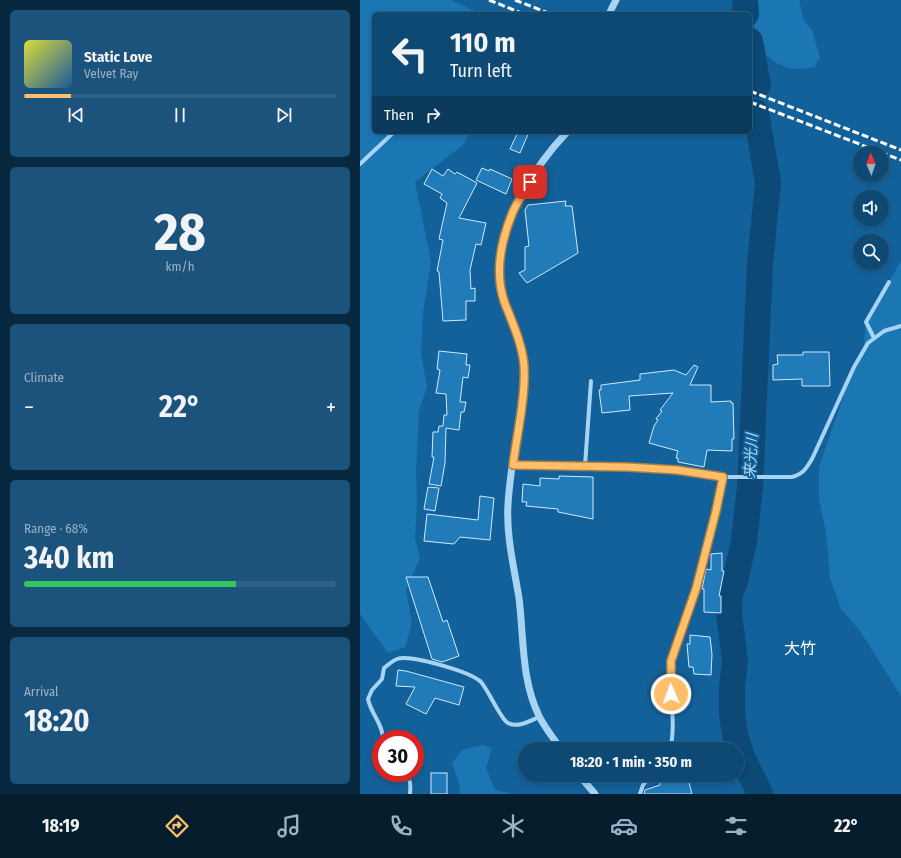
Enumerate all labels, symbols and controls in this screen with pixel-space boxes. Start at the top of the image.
text: 110 m [450,26,516,59]
icon: left [384,28,436,80]
text: Static Love [84,48,152,66]
text: Turn left [450,60,512,82]
text: Velvet Ray [84,66,138,81]
icon: previous [65,104,87,126]
icon: pause [169,104,191,126]
icon: next [273,104,295,126]
icon: right [422,104,444,126]
text: Then [384,106,414,124]
north arrow [853,146,889,182]
map controls [853,146,889,270]
pin [513,165,547,199]
icon: arrive [519,171,541,193]
button: sound [853,190,889,226]
text: 28 [154,201,206,264]
button: search [853,234,889,270]
text: km/h [166,259,195,274]
text: Climate [24,370,64,385]
text: 22° [159,389,201,425]
text: − [24,394,34,421]
text: + [326,394,336,421]
water label: 来光川 [741,431,761,479]
text: Range · 68% [24,521,88,536]
text: 340 km [24,540,114,576]
district label: 大竹 [784,639,816,658]
position arrow [650,673,692,715]
text: Arrival [24,684,58,699]
text: 18:20 [24,703,90,739]
speed limit sign: 30 [372,730,424,782]
text: 18:20 · 1 min · 350 m [570,753,692,771]
icon: directions [163,812,191,840]
icon: music [275,812,303,840]
icon: phone [387,812,415,840]
icon: climate [499,812,527,840]
icon: car [610,812,638,840]
icon: filters [722,812,750,840]
text: 18:19 [42,815,79,837]
text: 22° [834,815,859,837]

